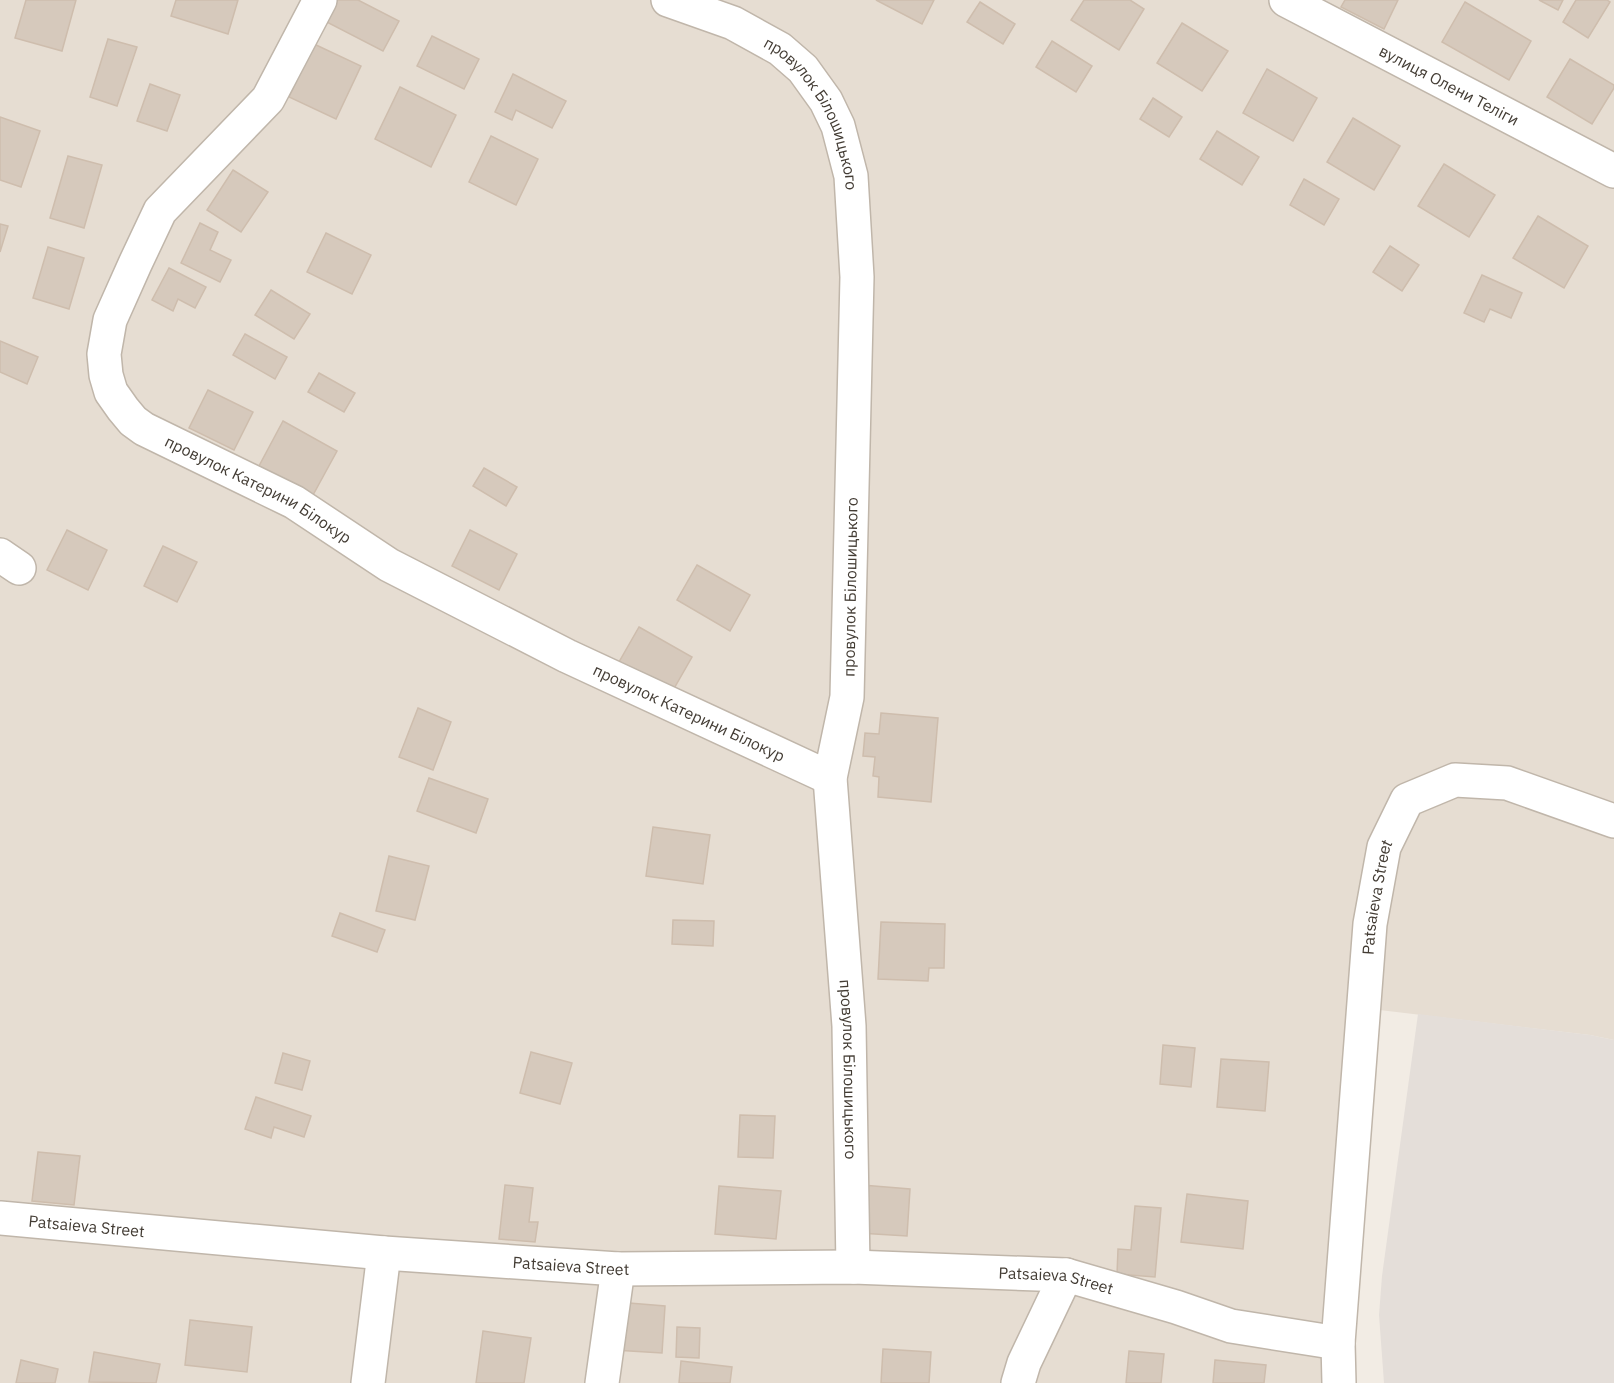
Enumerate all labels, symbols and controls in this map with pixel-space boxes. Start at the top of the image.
street label: провулок Білошицького [761,32,862,191]
street label: вулиця Олени Теліги [1376,40,1522,130]
street label: провулок Катерини Білокур [162,431,355,547]
street label: провулок Білошицького [838,497,862,677]
street label: провулок Катерини Білокур [590,660,788,766]
street label: Patsaieva Street [1358,836,1396,956]
street label: провулок Білошицького [835,979,861,1159]
street label: Patsaieva Street [28,1211,146,1241]
street label: Patsaieva Street [512,1252,629,1279]
street label: Patsaieva Street [998,1262,1116,1298]

